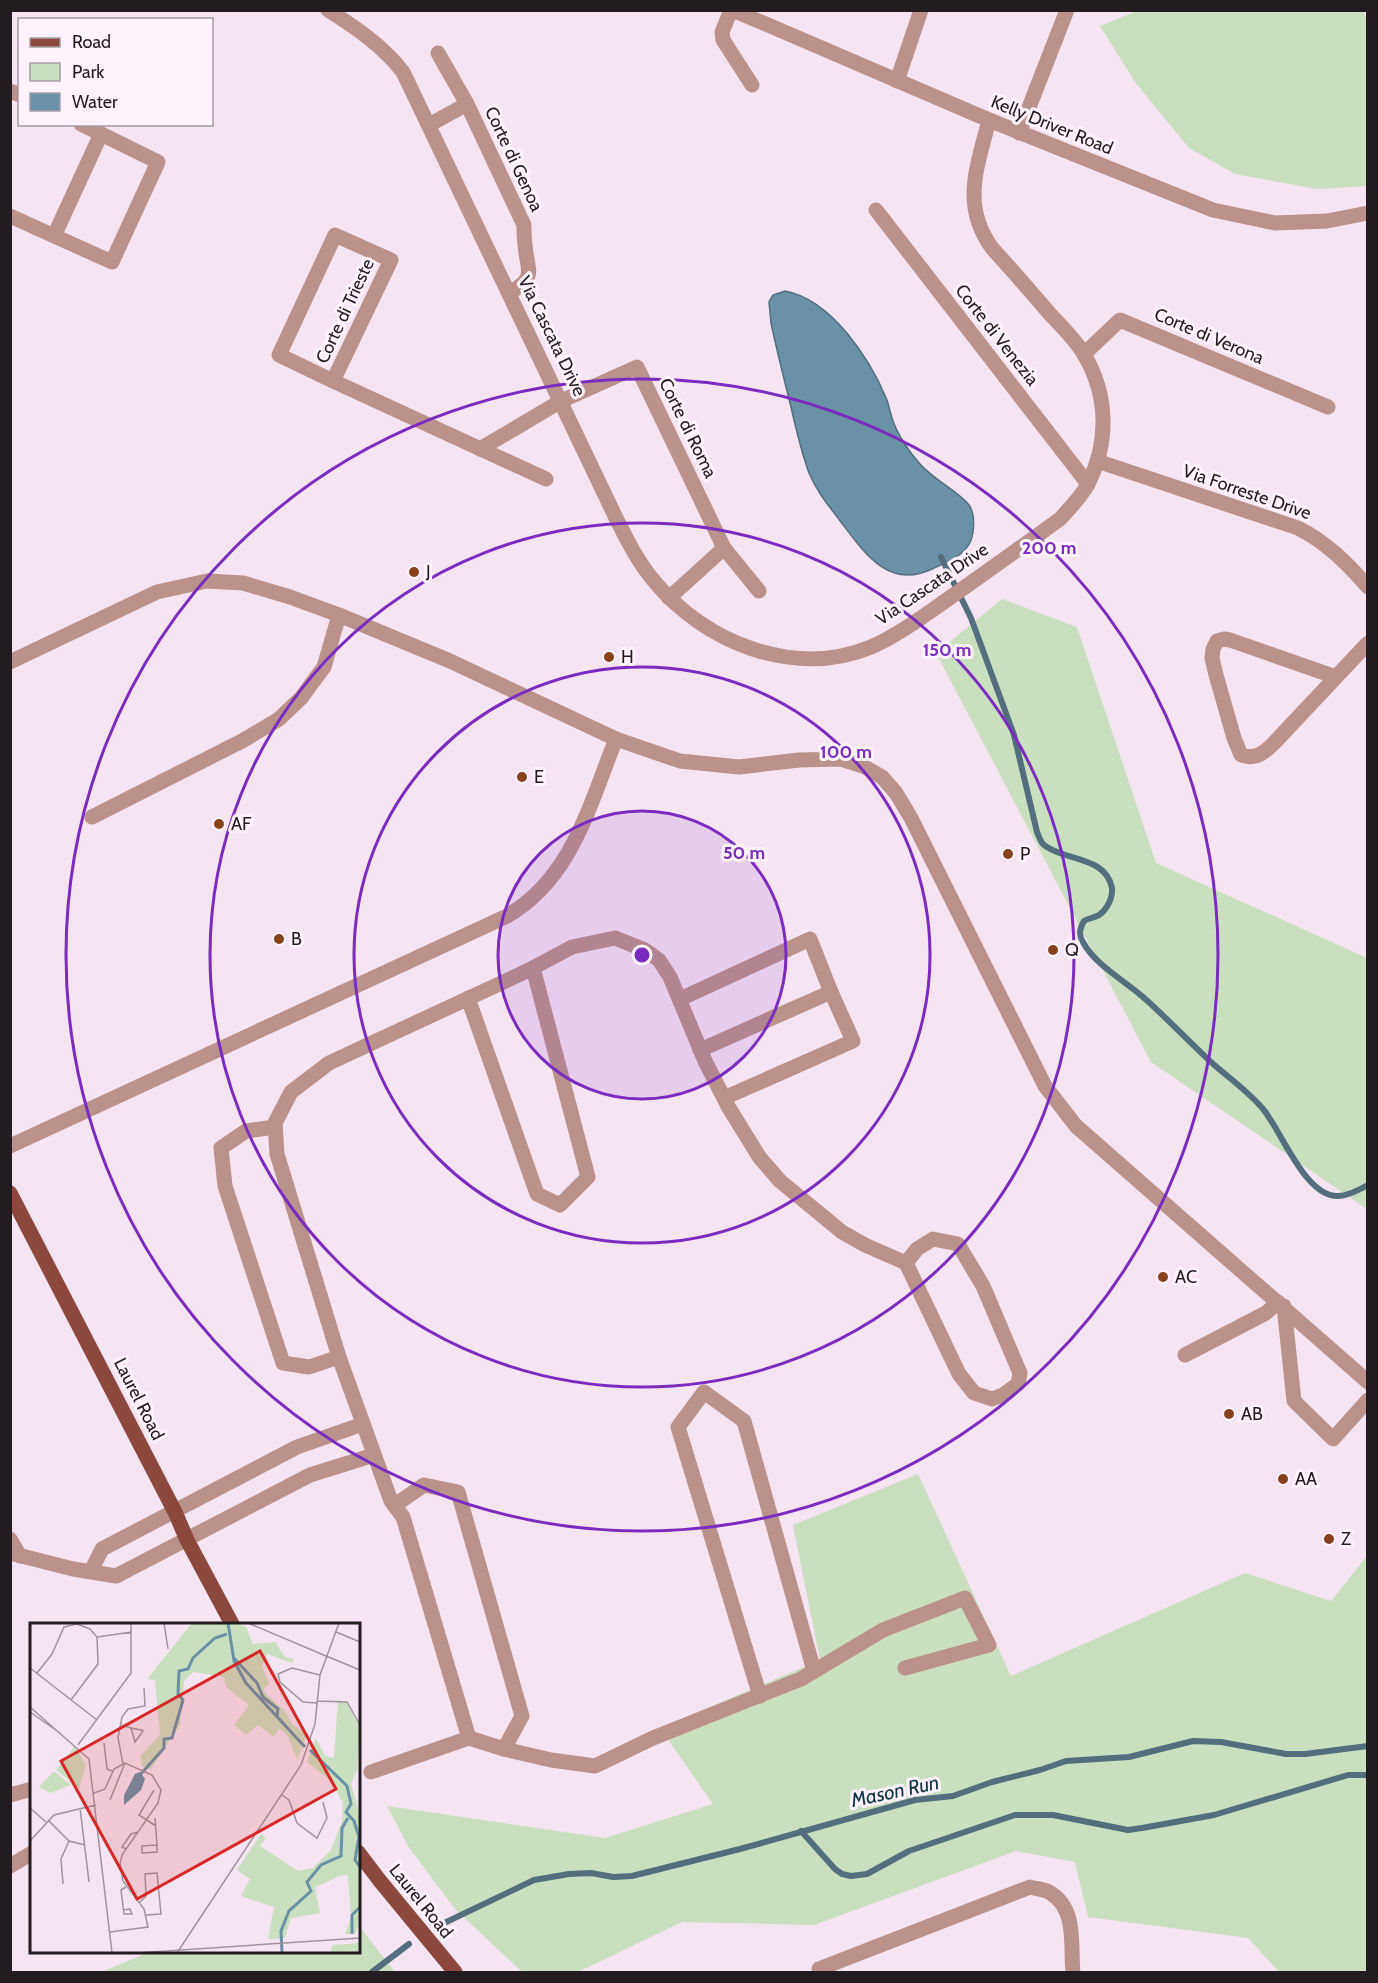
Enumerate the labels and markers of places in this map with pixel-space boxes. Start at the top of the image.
place label: J [425,561,431,583]
marker: J [407,565,421,579]
place label: H [621,646,634,668]
marker: H [602,650,616,664]
place label: E [534,766,544,788]
marker: E [515,770,529,784]
place label: AF [231,813,252,835]
marker: AF [212,817,226,831]
place label: P [1020,843,1030,865]
marker: P [1001,847,1015,861]
place label: B [291,928,302,950]
marker: B [272,932,286,946]
place label: Q [1065,939,1079,961]
marker: Q [1046,943,1060,957]
centre of rings [632,945,652,965]
place label: AC [1175,1266,1197,1288]
marker: AC [1156,1270,1170,1284]
place label: AB [1241,1403,1263,1425]
marker: AB [1222,1407,1236,1421]
place label: AA [1295,1468,1317,1490]
marker: AA [1276,1472,1290,1486]
place label: Z [1341,1528,1351,1550]
marker: Z [1322,1532,1336,1546]

